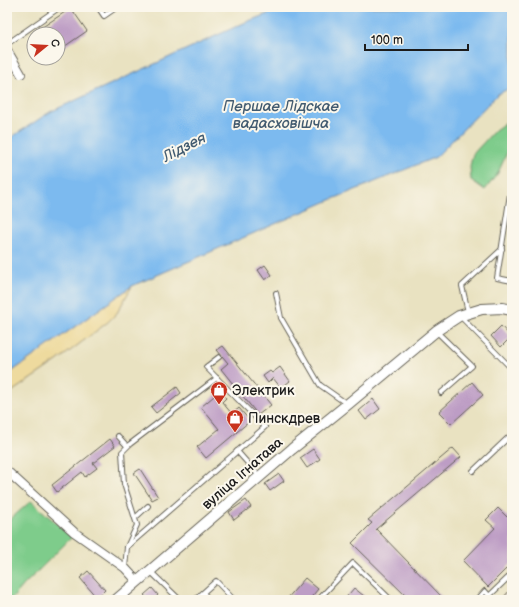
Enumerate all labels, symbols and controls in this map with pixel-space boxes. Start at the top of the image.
north arrow [26,26,66,66]
scale bar [365,26,468,52]
text: 100 m [371,33,403,48]
text: С [48,37,63,49]
water label: Першае Лідскае вадасховішча [223,97,340,133]
water label: Лідзея [158,128,210,167]
shop icon: Электрик [209,380,229,405]
place label: Электрик [232,382,295,399]
shop icon: Пинскдрев [225,408,245,433]
place label: Пинскдрев [248,410,321,427]
street label: вуліца Ігнатава [199,433,287,513]

